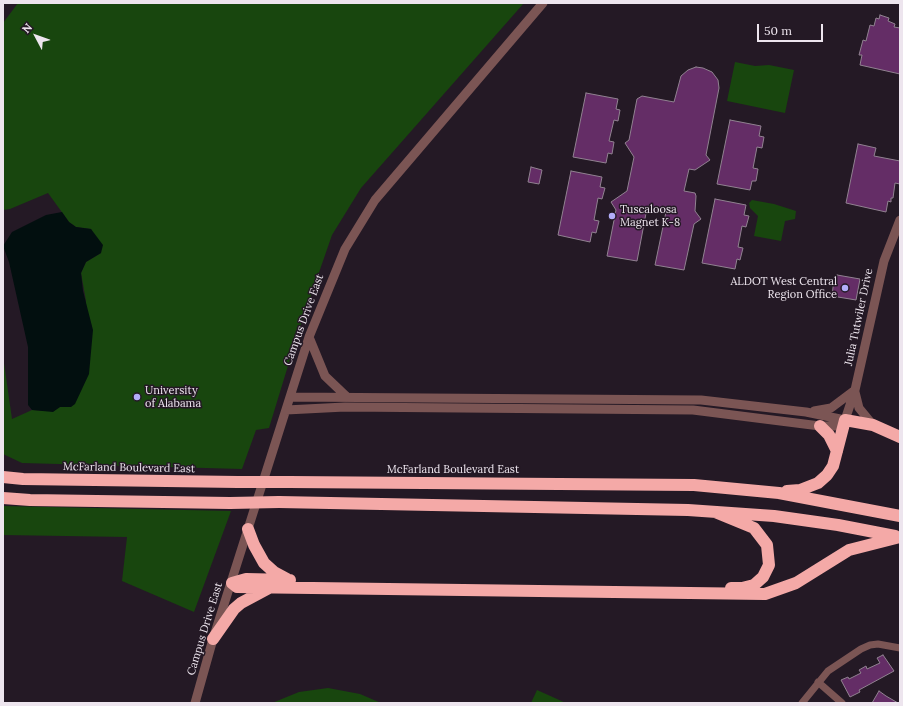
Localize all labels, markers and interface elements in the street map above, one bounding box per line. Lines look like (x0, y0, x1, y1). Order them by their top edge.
north arrow (16, 16, 56, 56)
scale bar (759, 16, 825, 42)
text: N (19, 20, 35, 36)
text: 50 m (764, 23, 792, 38)
place label: Tuscaloosa Magnet K-8 (620, 203, 680, 229)
marker: Tuscaloosa Magnet K-8 (607, 211, 617, 221)
street label: Julia Tutwiler Drive (842, 267, 876, 367)
street label: Campus Drive East (281, 272, 327, 368)
place label: ALDOT West Central Region Office (730, 275, 837, 301)
marker: ALDOT West Central Region Office (840, 283, 850, 293)
place label: University of Alabama (145, 384, 201, 410)
marker: University of Alabama (132, 392, 142, 402)
street label: McFarland Boulevard East (63, 460, 195, 476)
street label: McFarland Boulevard East (387, 463, 519, 477)
street label: Campus Drive East (185, 581, 225, 677)

